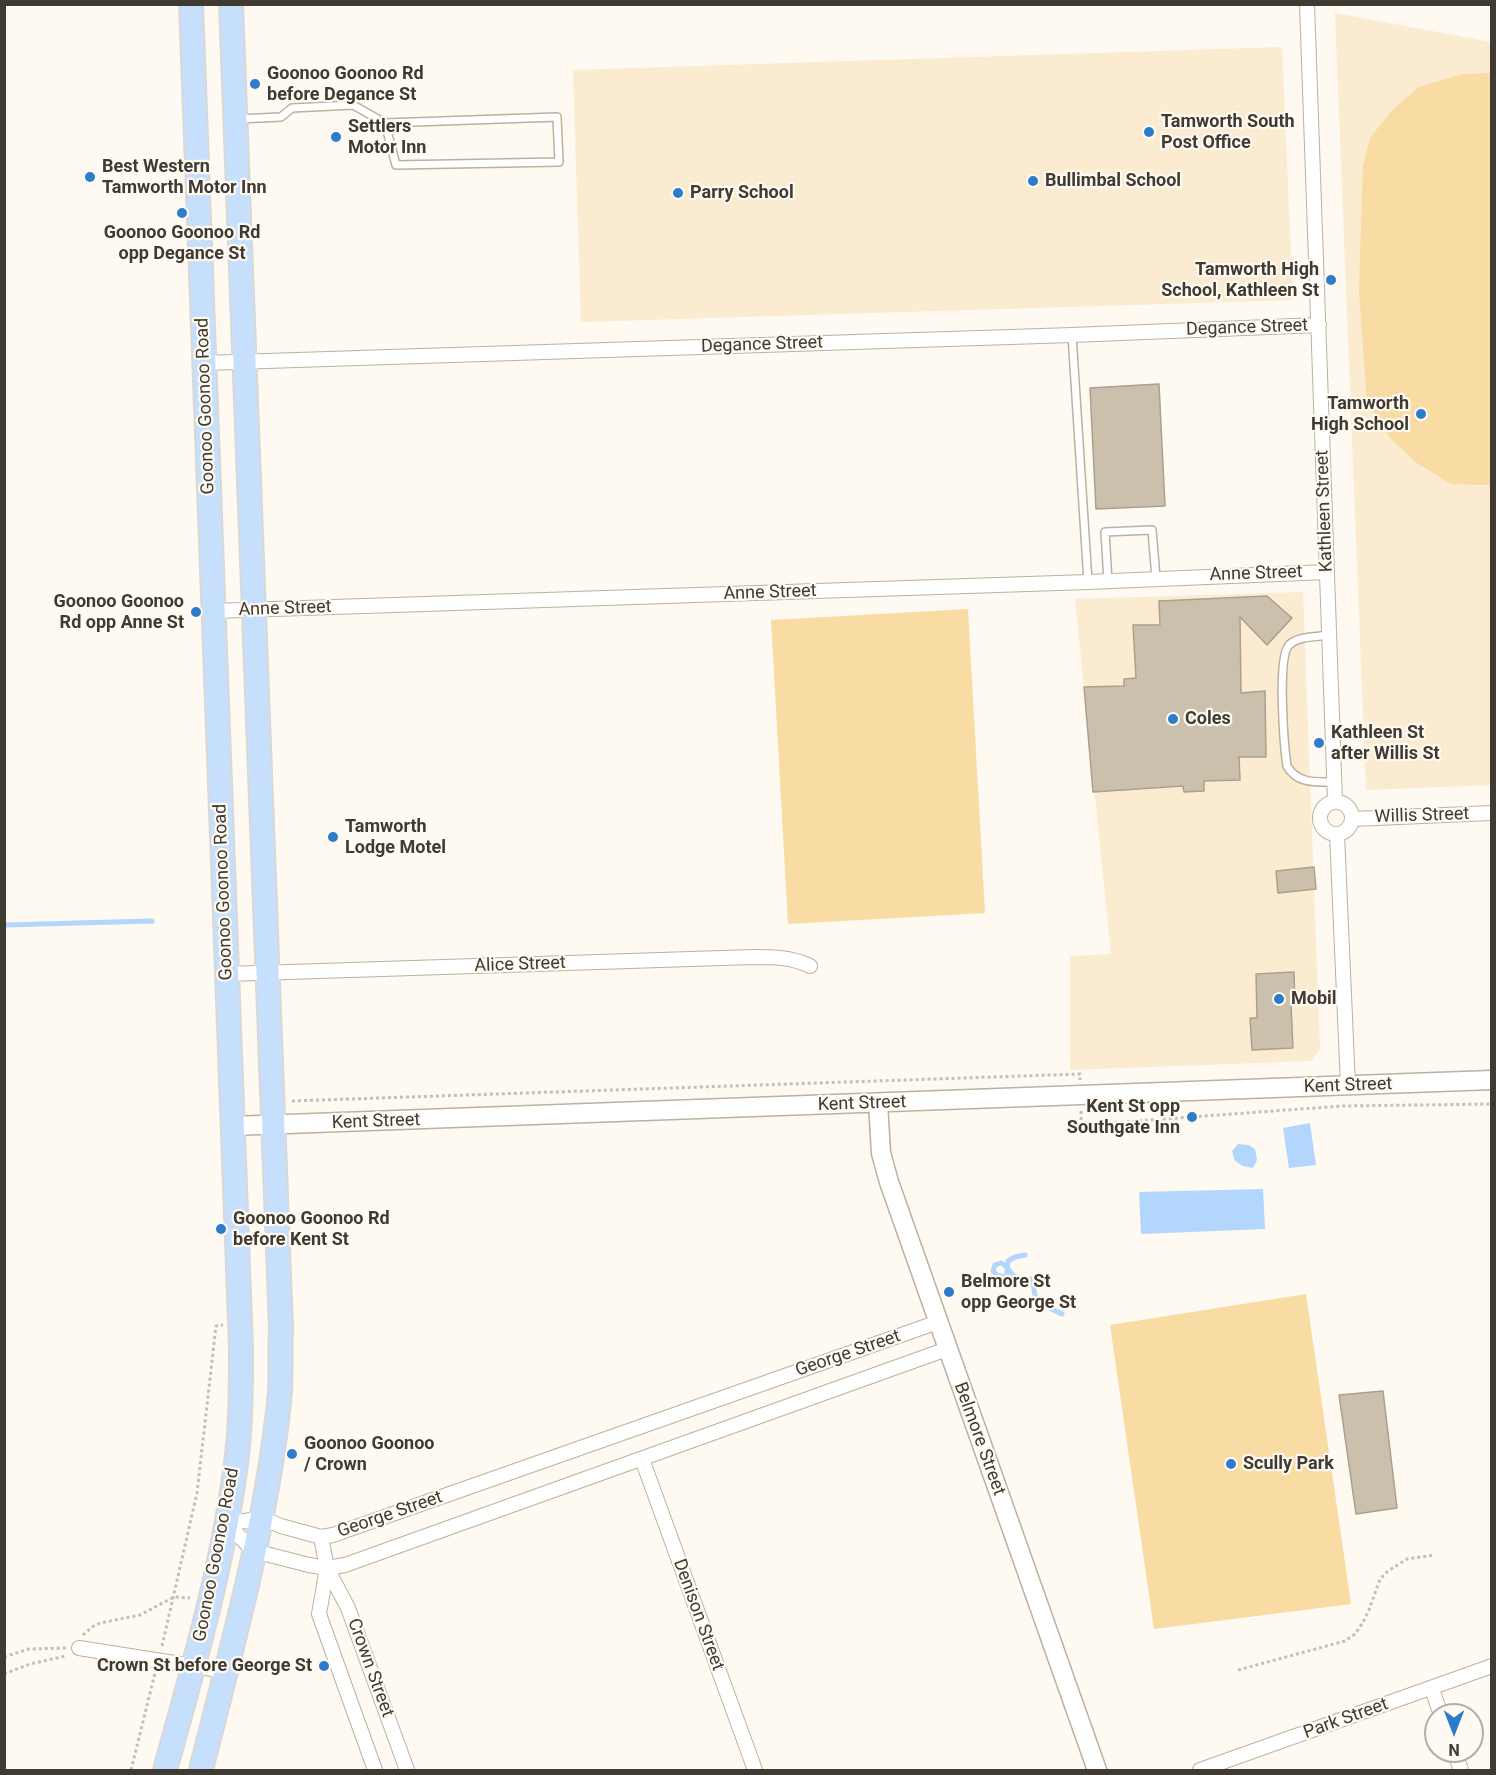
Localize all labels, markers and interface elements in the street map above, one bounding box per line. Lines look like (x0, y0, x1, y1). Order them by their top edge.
place label: Goonoo Goonoo Rd before Degance St (267, 63, 424, 106)
marker: Goonoo Goonoo Rd before Degance St (248, 77, 262, 91)
place label: Tamworth South Post Office (1161, 111, 1295, 154)
place label: Settlers Motor Inn (348, 116, 426, 158)
marker: Tamworth South Post Office (1142, 125, 1156, 139)
marker: Settlers Motor Inn (329, 130, 343, 144)
place label: Best Western Tamworth Motor Inn (102, 156, 267, 198)
marker: Best Western Tamworth Motor Inn (83, 170, 97, 184)
place label: Bullimbal School (1045, 170, 1181, 192)
marker: Bullimbal School (1026, 174, 1040, 188)
place label: Parry School (690, 182, 794, 204)
marker: Parry School (671, 186, 685, 200)
marker: Goonoo Goonoo Rd opp Degance St (175, 206, 189, 220)
place label: Goonoo Goonoo Rd opp Degance St (104, 222, 260, 264)
place label: Tamworth High School, Kathleen St (1161, 259, 1319, 302)
marker: Tamworth High School, Kathleen St (1324, 273, 1338, 287)
street label: Degance Street (1186, 315, 1308, 341)
street label: Goonoo Goonoo Road (192, 317, 220, 495)
street label: Degance Street (701, 332, 823, 358)
place label: Tamworth High School (1311, 393, 1409, 436)
marker: Tamworth High School (1414, 407, 1428, 421)
street label: Kathleen Street (1312, 450, 1338, 572)
street label: Anne Street (1209, 562, 1303, 586)
street label: Anne Street (723, 581, 817, 605)
place label: Goonoo Goonoo Rd opp Anne St (54, 591, 184, 634)
street label: Anne Street (238, 597, 332, 621)
marker: Goonoo Goonoo Rd opp Anne St (189, 605, 203, 619)
place label: Coles (1185, 708, 1231, 730)
marker: Coles (1166, 712, 1180, 726)
place label: Kathleen St after Willis St (1331, 722, 1440, 764)
marker: Kathleen St after Willis St (1312, 736, 1326, 750)
street label: Goonoo Goonoo Road (210, 803, 238, 981)
street label: Willis Street (1374, 804, 1470, 828)
place label: Tamworth Lodge Motel (345, 816, 446, 858)
marker: Tamworth Lodge Motel (326, 830, 340, 844)
street label: Alice Street (474, 953, 566, 977)
place label: Mobil (1291, 988, 1337, 1010)
marker: Mobil (1272, 992, 1286, 1006)
street label: Kent Street (1303, 1074, 1393, 1098)
street label: Kent Street (817, 1092, 907, 1116)
place label: Kent St opp Southgate Inn (1067, 1096, 1180, 1138)
street label: Kent Street (331, 1110, 421, 1134)
marker: Kent St opp Southgate Inn (1185, 1110, 1199, 1124)
place label: Goonoo Goonoo Rd before Kent St (233, 1208, 390, 1250)
marker: Goonoo Goonoo Rd before Kent St (214, 1222, 228, 1236)
place label: Belmore St opp George St (961, 1271, 1076, 1314)
marker: Belmore St opp George St (942, 1285, 956, 1299)
street label: George Street (793, 1326, 903, 1382)
street label: Belmore Street (949, 1380, 1009, 1498)
place label: Goonoo Goonoo / Crown (304, 1433, 434, 1476)
marker: Goonoo Goonoo / Crown (285, 1447, 299, 1461)
place label: Scully Park (1243, 1453, 1334, 1475)
marker: Scully Park (1224, 1457, 1238, 1471)
street label: Goonoo Goonoo Road (190, 1466, 244, 1644)
street label: George Street (335, 1487, 445, 1543)
street label: Denison Street (668, 1556, 728, 1674)
street label: Crown Street (342, 1616, 398, 1720)
place label: Crown St before George St (97, 1655, 312, 1677)
marker: Crown St before George St (317, 1659, 331, 1673)
street label: Park Street (1301, 1694, 1391, 1744)
north arrow (1424, 1703, 1484, 1763)
text: N (1448, 1740, 1460, 1759)

